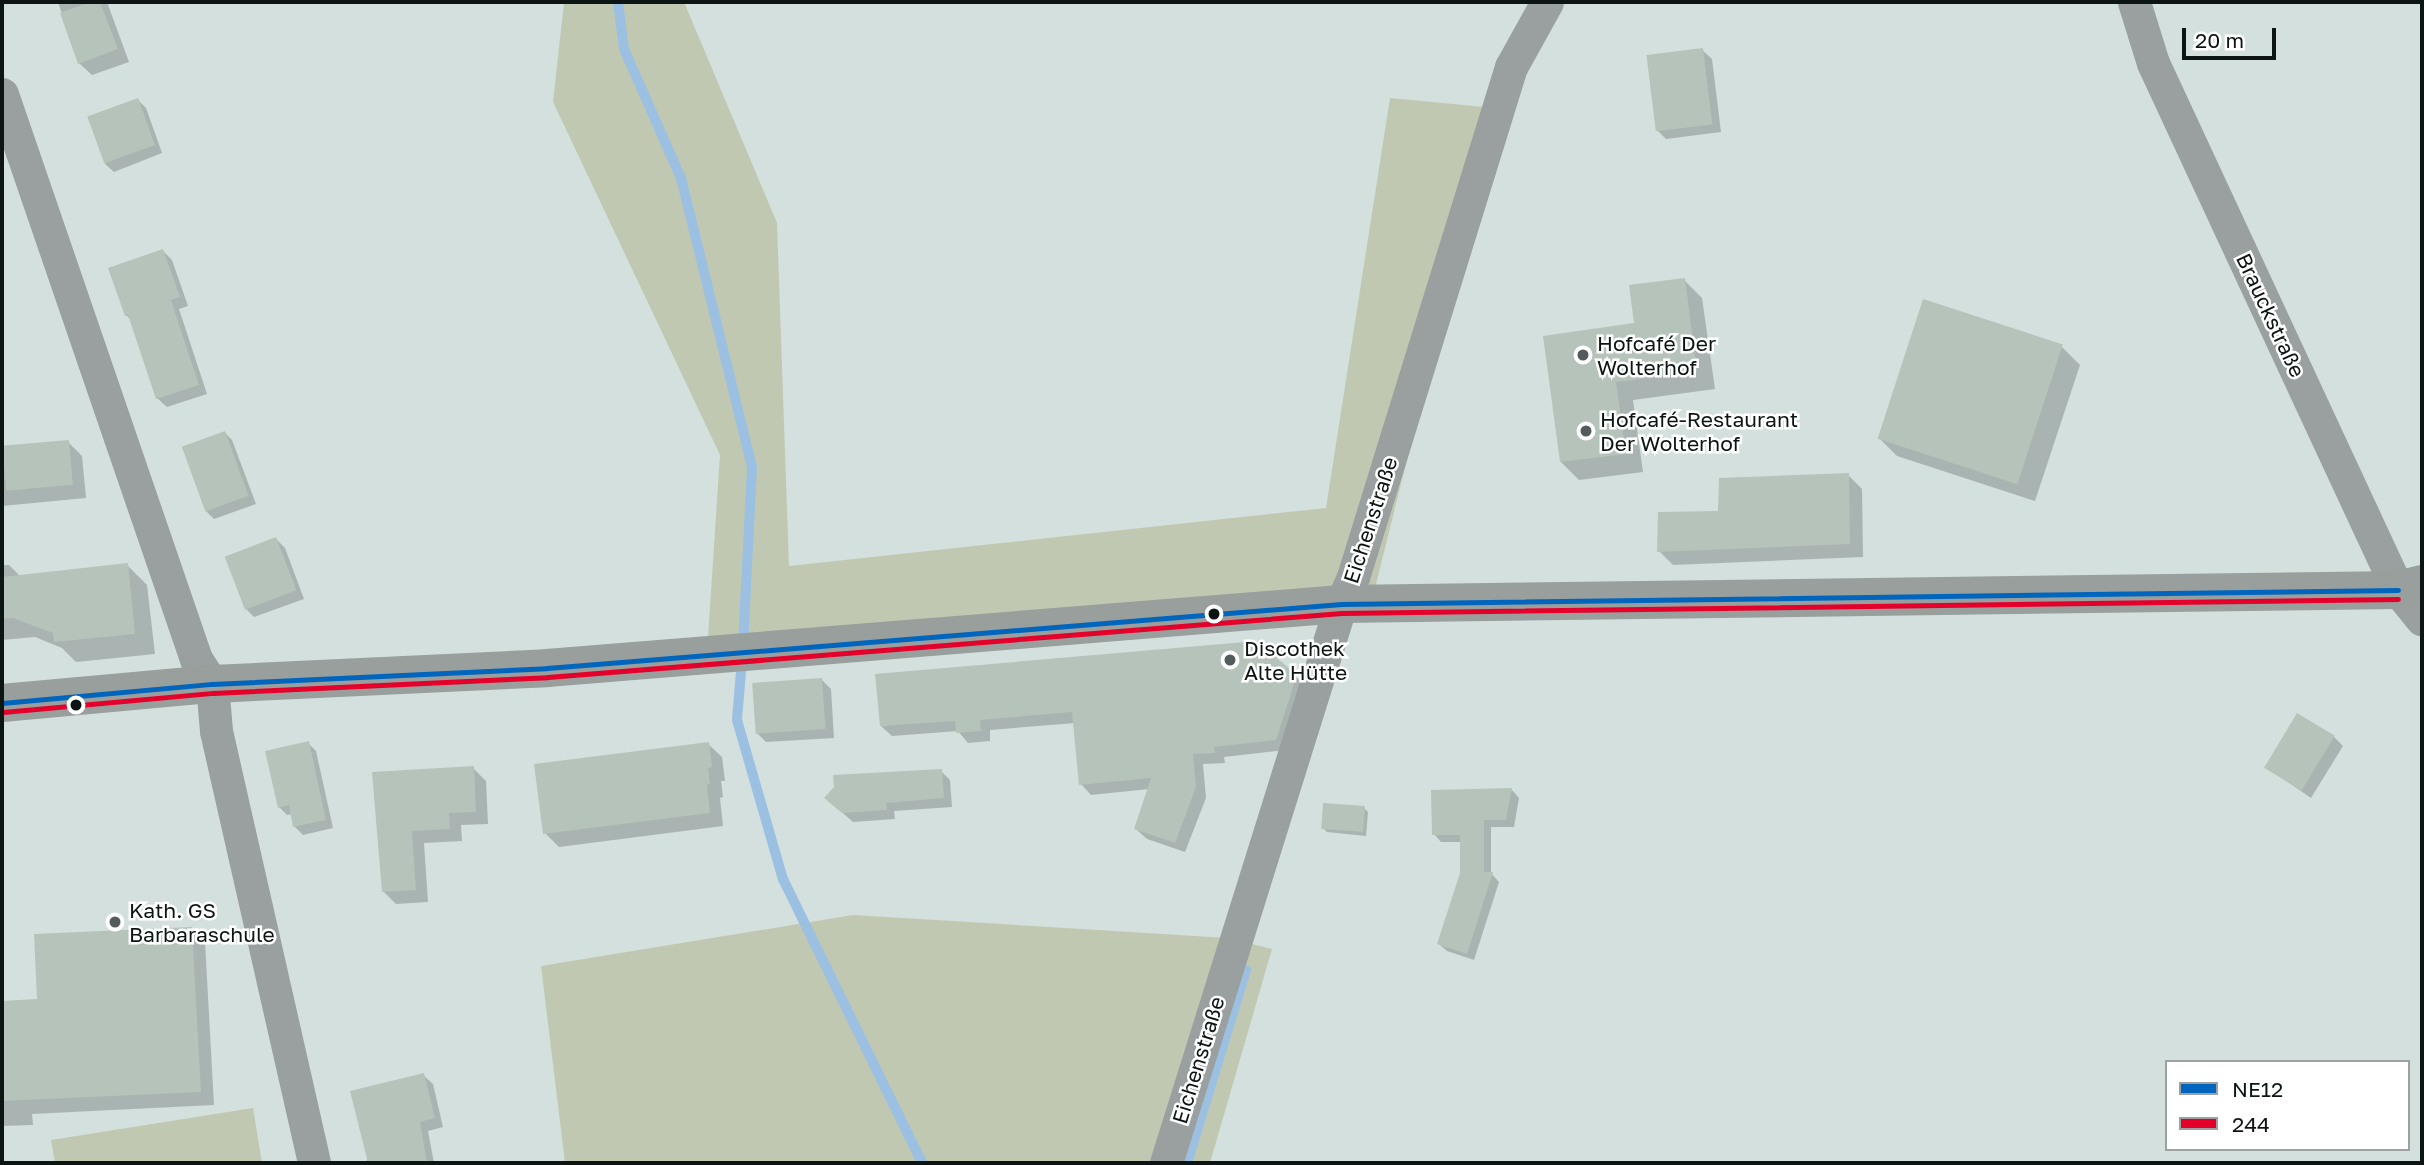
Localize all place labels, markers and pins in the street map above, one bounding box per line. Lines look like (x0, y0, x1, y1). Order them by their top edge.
place label: Hofcafé Der Wolterhof (1597, 330, 1716, 380)
marker: Hofcafé Der Wolterhof (1575, 347, 1591, 363)
place label: Hofcafé-Restaurant Der Wolterhof (1600, 406, 1798, 456)
marker: Hofcafé-Restaurant Der Wolterhof (1578, 423, 1594, 439)
unlabelled marker (1207, 607, 1221, 621)
place label: Discothek Alte Hütte (1244, 635, 1347, 685)
marker: Discothek Alte Hütte (1222, 652, 1238, 668)
unlabelled marker (69, 698, 83, 712)
place label: Kath. GS Barbaraschule (129, 897, 275, 947)
marker: Kath. GS Barbaraschule (107, 914, 123, 930)

